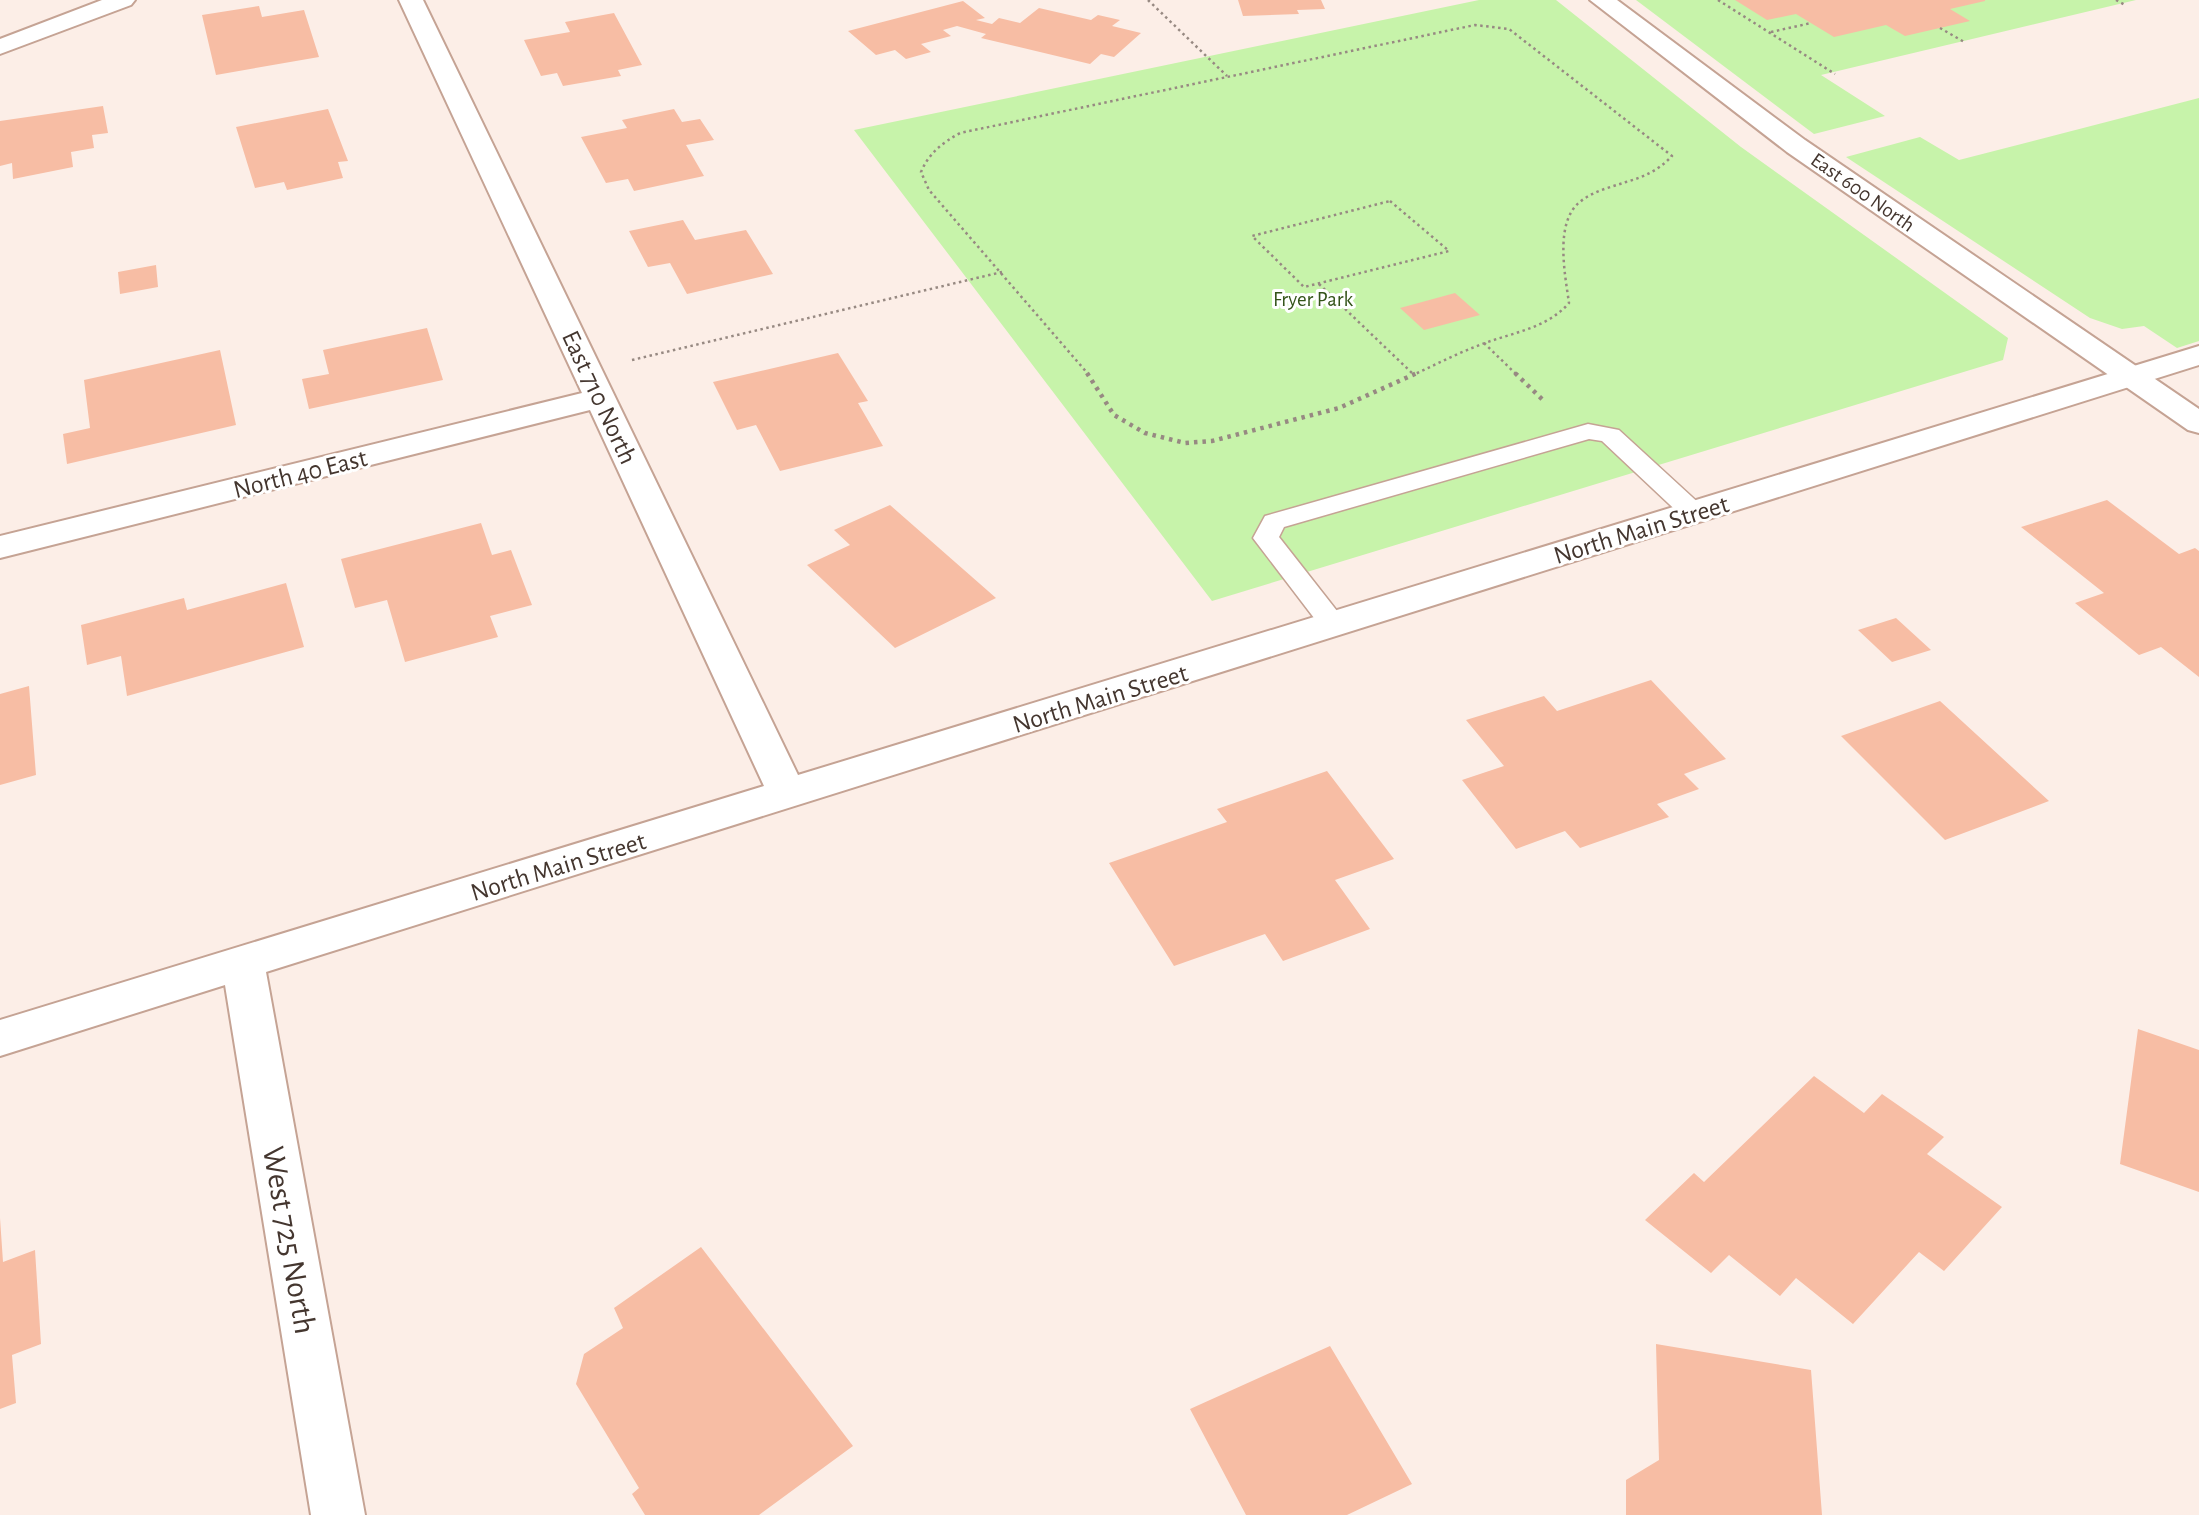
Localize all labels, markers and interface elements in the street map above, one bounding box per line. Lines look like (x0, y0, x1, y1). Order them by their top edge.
street label: East 600 North (1807, 149, 1918, 236)
park label: Fryer Park (1273, 289, 1354, 310)
street label: East 710 North (557, 327, 641, 468)
street label: North 40 East (231, 445, 370, 503)
street label: North Main Street (1551, 491, 1732, 569)
street label: North Main Street (1010, 660, 1191, 738)
street label: North Main Street (468, 828, 649, 906)
street label: West 725 North (257, 1144, 321, 1336)

